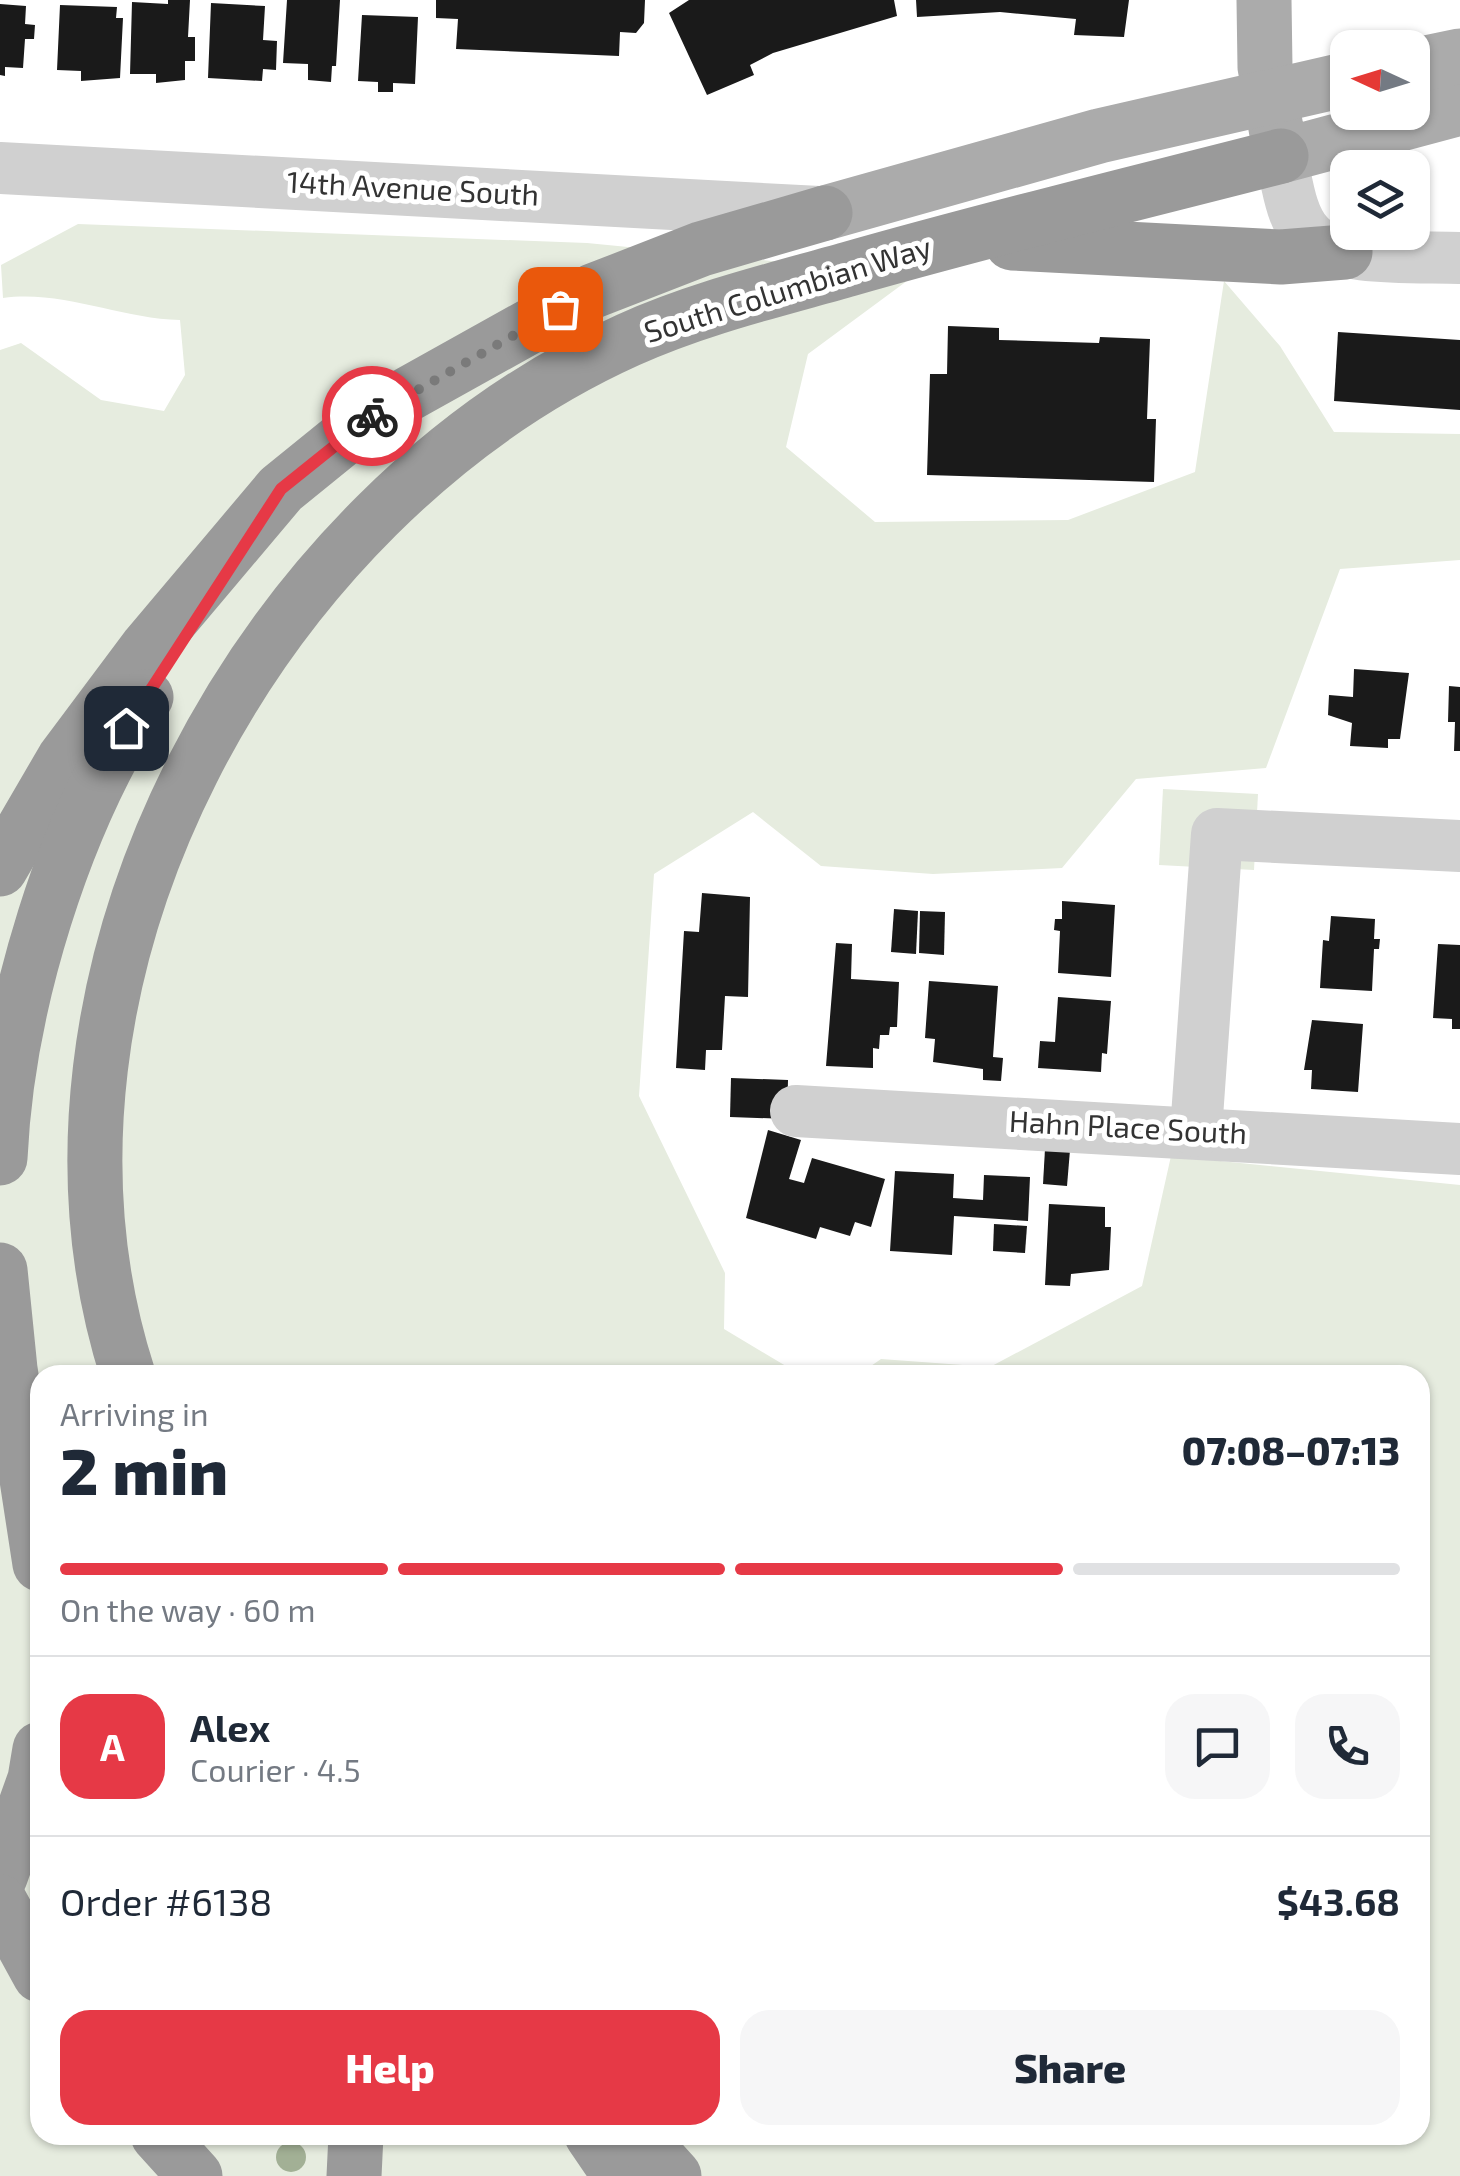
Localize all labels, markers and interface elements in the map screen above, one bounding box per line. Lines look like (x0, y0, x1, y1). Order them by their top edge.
north arrow (1330, 30, 1430, 130)
map controls (1330, 30, 1430, 250)
button: layers (1330, 150, 1430, 250)
street label: 14th Avenue South (286, 162, 540, 212)
street label: South Columbian Way (640, 227, 935, 349)
pin (518, 267, 603, 352)
icon: bag (533, 282, 588, 337)
courier (322, 366, 422, 466)
icon: bike (345, 389, 400, 444)
pin (84, 686, 169, 771)
icon: home (99, 701, 154, 756)
street label: Hahn Place South (1008, 1102, 1248, 1150)
text: Arriving in (60, 1394, 209, 1432)
text: 07:08–07:13 (1182, 1427, 1400, 1473)
text: 2 min (60, 1430, 228, 1508)
text: On the way · 60 m (60, 1590, 316, 1628)
button: chat (1165, 1694, 1270, 1799)
button: phone (1295, 1694, 1400, 1799)
text: Alex (190, 1704, 270, 1750)
text: A (100, 1723, 125, 1769)
text: Courier · 4.5 (190, 1750, 361, 1788)
text: Order #6138 (60, 1878, 272, 1924)
text: $43.68 (1277, 1878, 1400, 1924)
button: Help (60, 2010, 720, 2125)
button: Share (740, 2010, 1400, 2125)

